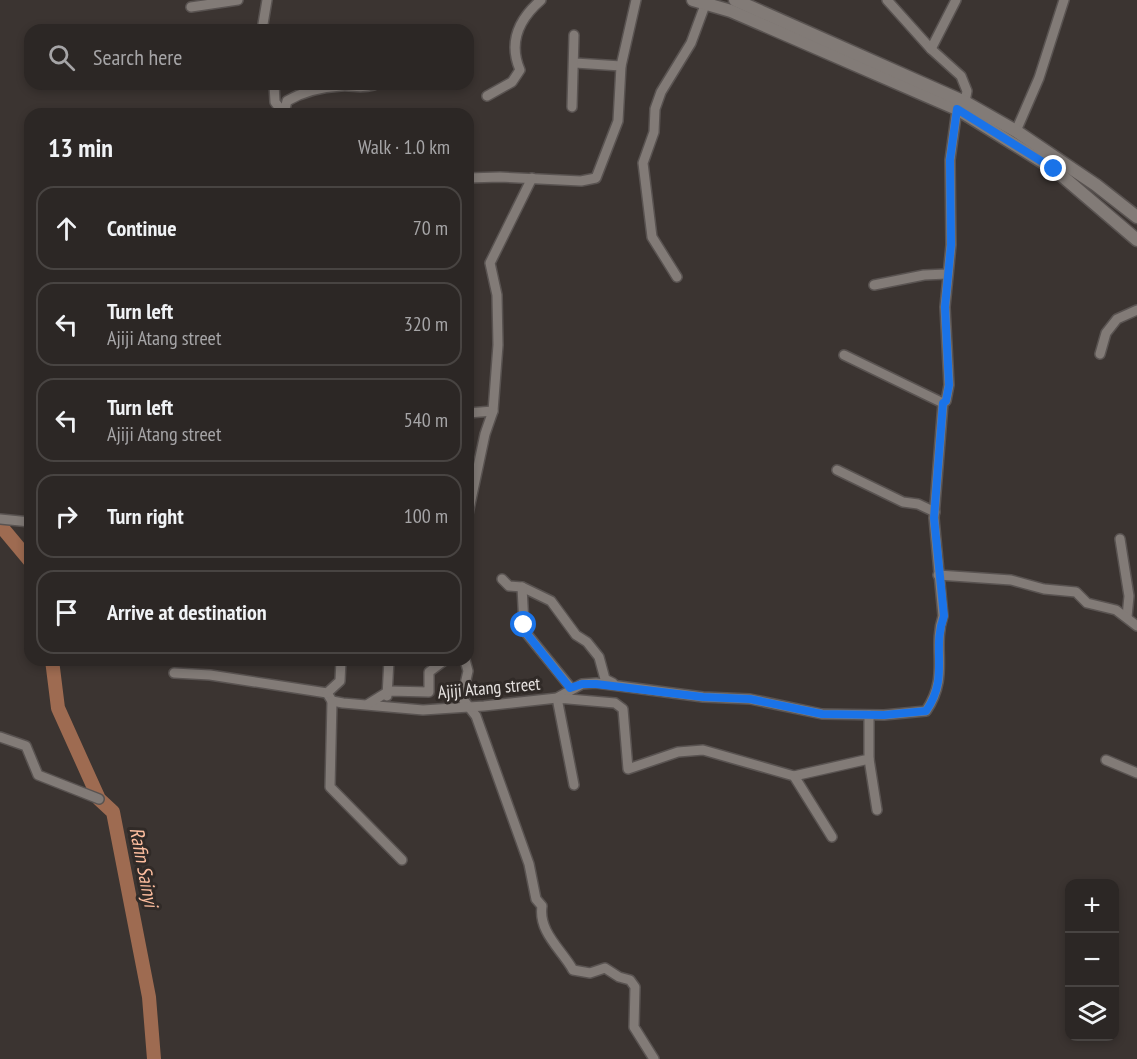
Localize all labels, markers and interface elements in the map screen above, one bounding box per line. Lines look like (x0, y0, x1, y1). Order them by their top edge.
search box (24, 24, 474, 90)
icon: search (45, 41, 78, 74)
text: Search here (93, 43, 182, 71)
text: 13 min (48, 131, 113, 164)
text: Walk · 1.0 km (358, 134, 450, 160)
route end (1040, 155, 1066, 181)
icon: ahead (50, 212, 83, 245)
text: Continue (107, 214, 177, 242)
text: 70 m (413, 215, 448, 241)
text: Turn left (107, 297, 173, 325)
icon: left (50, 308, 83, 341)
text: 320 m (404, 311, 448, 337)
text: Ajiji Atang street (107, 325, 221, 351)
text: Turn left (107, 393, 173, 421)
icon: left (50, 404, 83, 437)
text: 540 m (404, 407, 448, 433)
text: Ajiji Atang street (107, 421, 221, 447)
icon: right (50, 500, 83, 533)
text: Turn right (107, 502, 184, 530)
text: 100 m (404, 503, 448, 529)
icon: arrive (50, 596, 83, 629)
text: Arrive at destination (107, 598, 267, 626)
route start (510, 611, 536, 637)
street label: Ajiji Atang street (437, 672, 541, 703)
water label: Rafin Sainyi (124, 825, 165, 912)
map controls (1065, 879, 1119, 1041)
button: + (1065, 879, 1119, 933)
button: − (1065, 933, 1119, 987)
button: layers (1065, 987, 1119, 1041)

